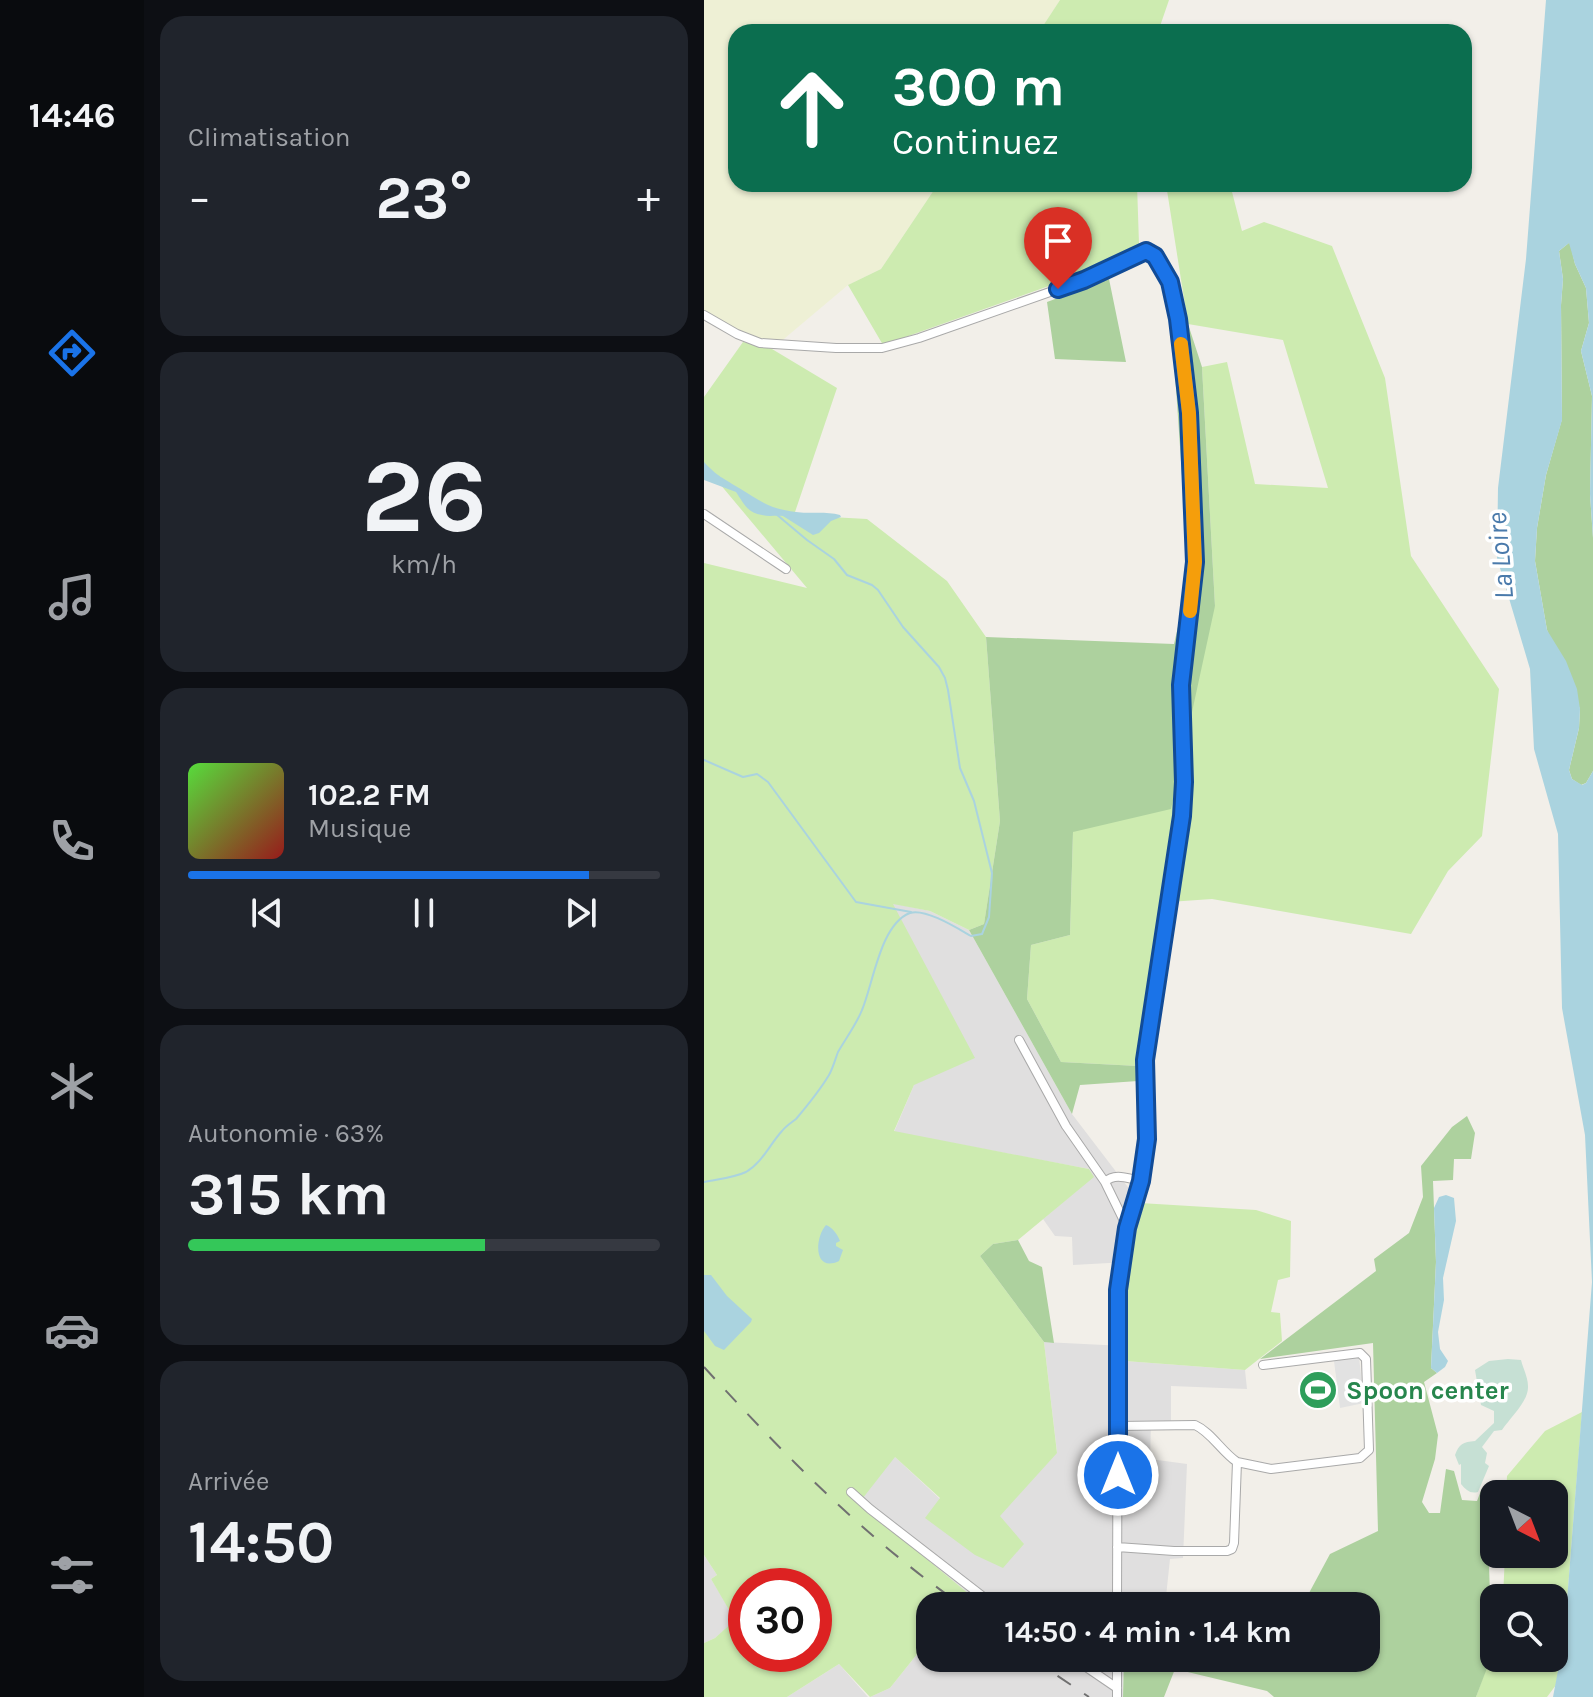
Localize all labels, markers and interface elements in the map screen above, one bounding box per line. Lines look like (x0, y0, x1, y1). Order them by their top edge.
text: 300 m (892, 54, 1065, 119)
icon: ahead (760, 56, 864, 160)
text: 14:46 (28, 94, 116, 136)
text: Continuez (892, 121, 1059, 163)
text: Climatisation (188, 122, 351, 153)
text: 23° (376, 163, 472, 233)
text: − (188, 172, 211, 223)
text: + (637, 172, 660, 223)
pin (1024, 207, 1092, 289)
icon: arrive (1036, 219, 1080, 263)
icon: directions (44, 325, 100, 381)
text: 26 (361, 436, 487, 557)
water label: La Loire (1480, 511, 1520, 601)
text: km/h (391, 549, 457, 580)
icon: music (44, 569, 100, 625)
text: 102.2 FM (308, 777, 431, 813)
icon: phone (44, 813, 100, 869)
text: Musique (308, 813, 411, 844)
icon: previous (245, 891, 289, 935)
icon: pause (402, 891, 446, 935)
icon: next (559, 891, 603, 935)
icon: climate (44, 1058, 100, 1114)
text: Autonomie · 63% (188, 1118, 384, 1149)
text: 315 km (188, 1159, 389, 1229)
icon: car (44, 1302, 100, 1358)
sports icon: Spoon center (1297, 1369, 1339, 1411)
place label: Spoon center (1346, 1375, 1509, 1406)
position arrow (1076, 1433, 1160, 1517)
text: Arrivée (188, 1466, 269, 1497)
north arrow (1480, 1480, 1568, 1568)
map controls (1480, 1480, 1568, 1672)
text: 14:50 (188, 1507, 334, 1577)
icon: filters (44, 1547, 100, 1603)
speed limit sign: 30 (728, 1568, 832, 1672)
button: search (1480, 1584, 1568, 1672)
text: 14:50 · 4 min · 1.4 km (1004, 1614, 1292, 1650)

